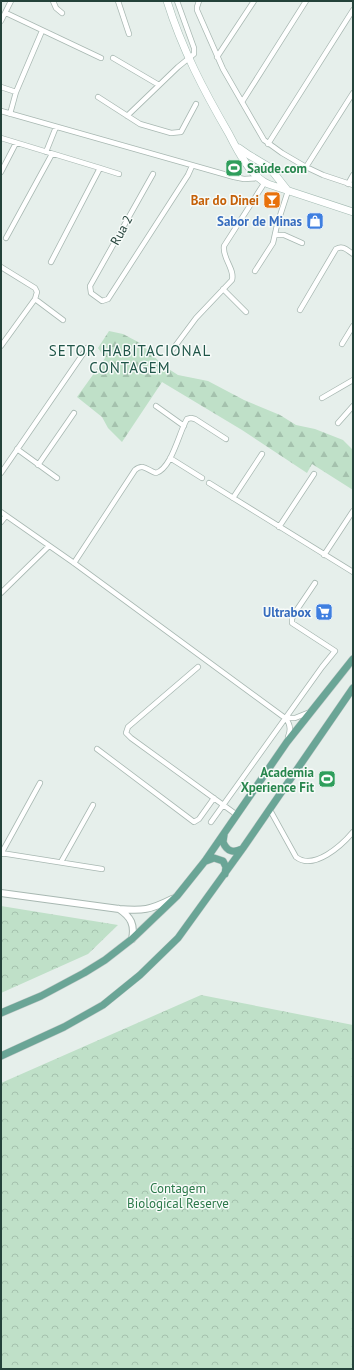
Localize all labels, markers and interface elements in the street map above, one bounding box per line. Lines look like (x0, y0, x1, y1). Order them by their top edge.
sports icon: Saúde.com (224, 158, 244, 178)
place label: Saúde.com (247, 160, 307, 177)
bar icon: Bar do Dinei (262, 190, 282, 210)
place label: Bar do Dinei (191, 192, 259, 209)
shop icon: Sabor de Minas (305, 211, 325, 231)
street label: Rua 2 (106, 212, 137, 248)
place label: Sabor de Minas (217, 213, 303, 230)
district label: SETOR HABITACIONAL CONTAGEM (49, 341, 211, 377)
supermarket icon: Ultrabox (314, 602, 334, 622)
place label: Ultrabox (263, 604, 311, 621)
place label: Academia Xperience Fit (241, 764, 314, 796)
sports icon: Academia Xperience Fit (317, 769, 337, 789)
park label: Contagem Biological Reserve (127, 1180, 229, 1212)

